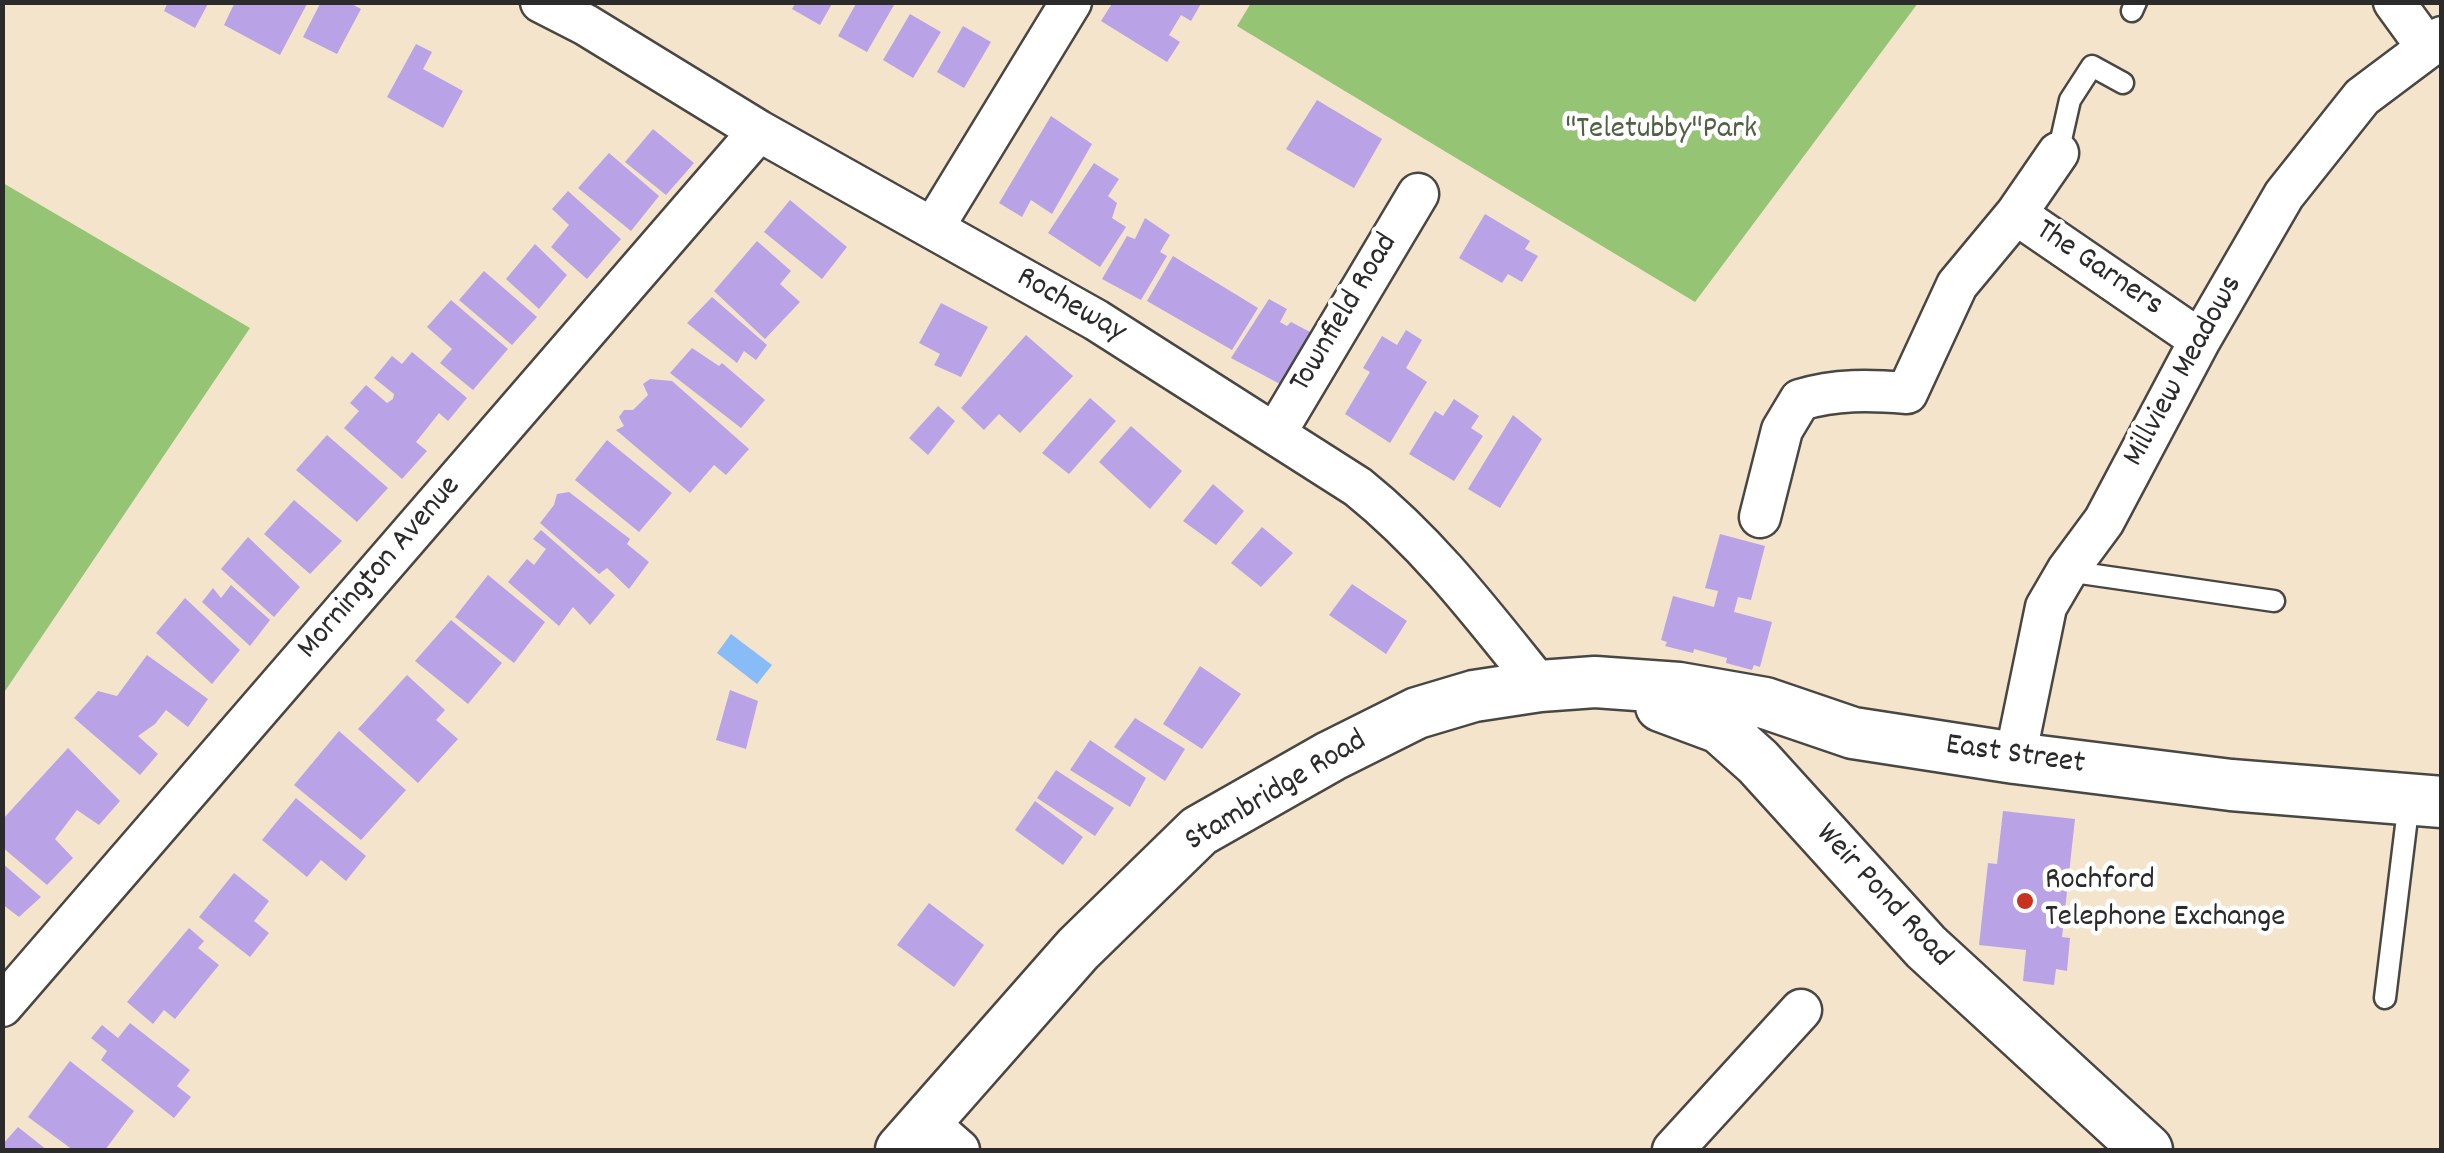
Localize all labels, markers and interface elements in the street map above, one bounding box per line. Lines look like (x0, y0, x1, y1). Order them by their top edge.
park label: "Teletubby"Park (1565, 113, 1757, 151)
street label: The Garners (2027, 213, 2169, 327)
street label: Townfield Road (1284, 228, 1408, 400)
street label: Rocheway (1008, 260, 1132, 354)
street label: Millview Meadows (2117, 270, 2253, 474)
street label: Mornington Avenue (291, 470, 471, 668)
street label: Stambridge Road (1179, 724, 1375, 862)
street label: East Street (1943, 728, 2087, 786)
street label: Weir Pond Road (1805, 817, 1959, 977)
place label: Rochford Telephone Exchange (2045, 864, 2285, 939)
marker: Rochford Telephone Exchange (2014, 890, 2036, 912)

